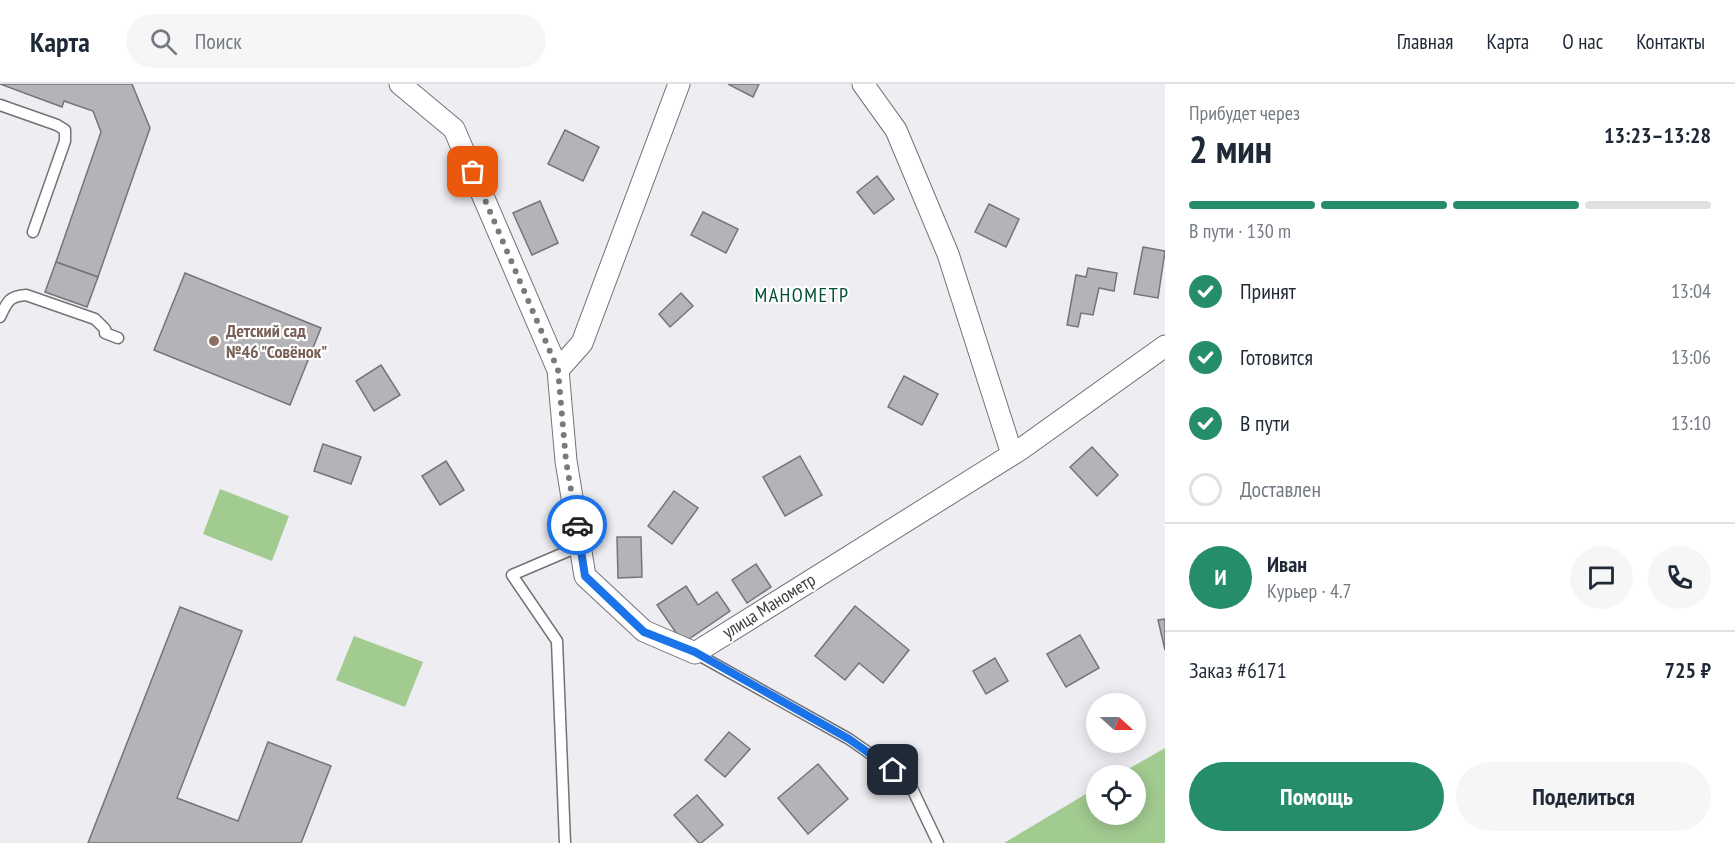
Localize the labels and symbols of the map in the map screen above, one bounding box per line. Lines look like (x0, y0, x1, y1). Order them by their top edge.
pin (447, 146, 498, 197)
district label: МАНОМЕТР (754, 282, 850, 308)
place label: Детский сад №46 "Совёнок" (226, 319, 327, 363)
marker: Детский сад №46 "Совёнок" (207, 334, 221, 348)
courier (547, 495, 607, 555)
street label: улица Манометр (718, 568, 820, 643)
north arrow (1086, 693, 1146, 753)
pin (867, 744, 918, 795)

